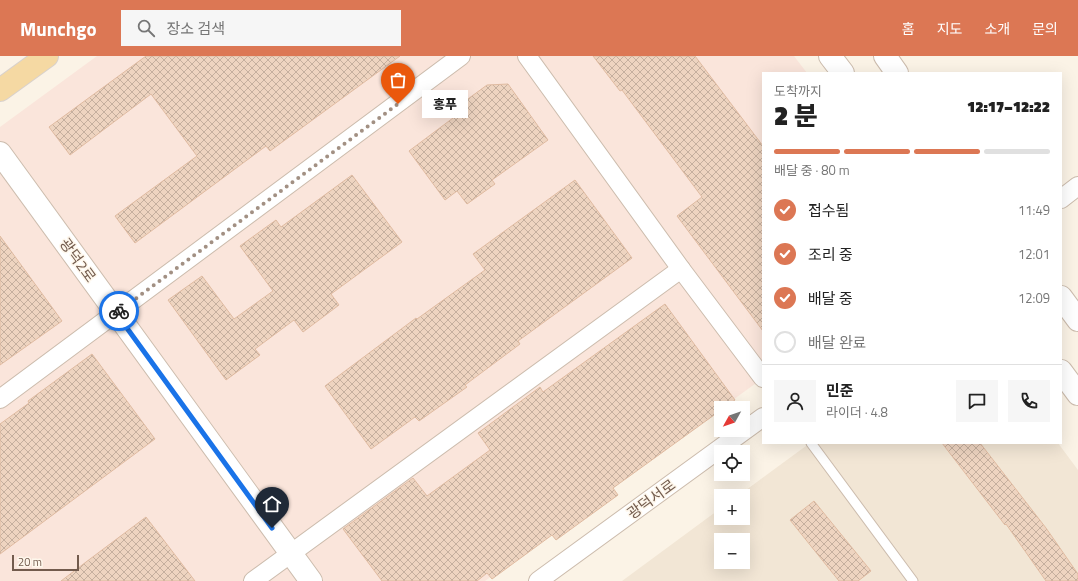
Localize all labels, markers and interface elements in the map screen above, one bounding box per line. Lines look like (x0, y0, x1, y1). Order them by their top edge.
search box (121, 10, 401, 46)
text: Munchgo (20, 14, 97, 43)
icon: search (135, 17, 157, 39)
text: 장소 검색 (167, 17, 225, 40)
text: 홈 (902, 18, 915, 39)
text: 지도 (937, 18, 962, 39)
text: 소개 (984, 18, 1010, 39)
text: 문의 (1032, 18, 1058, 39)
pin (381, 63, 415, 104)
icon: bag (387, 69, 409, 91)
text: 도착까지 (774, 81, 822, 101)
callout: 홍푸 (422, 90, 468, 118)
text: 홍푸 (433, 94, 457, 114)
text: 12:17–12:22 (967, 95, 1050, 118)
text: 2 분 (774, 96, 818, 135)
text: 배달 중 · 80 m (774, 160, 850, 180)
icon: check (774, 199, 796, 221)
text: 접수됨 (808, 199, 849, 222)
text: 11:49 (1018, 200, 1050, 220)
street label: 광덕2로 (54, 233, 102, 287)
icon: check (774, 243, 796, 265)
text: 조리 중 (808, 243, 853, 266)
text: 12:01 (1018, 244, 1050, 264)
icon: check (774, 287, 796, 309)
text: 배달 중 (808, 287, 853, 310)
text: 12:09 (1018, 288, 1050, 308)
courier (99, 291, 139, 331)
icon: bike (108, 300, 130, 322)
text: 배달 완료 (808, 331, 867, 354)
text: 민준 (826, 379, 854, 402)
button: person (774, 380, 816, 422)
button: chat (956, 380, 998, 422)
button: phone (1008, 380, 1050, 422)
north arrow (714, 401, 750, 437)
map controls (714, 401, 750, 569)
text: 라이더 · 4.8 (826, 402, 888, 422)
button: locate (714, 445, 750, 481)
street label: 광덕서로 (622, 473, 680, 525)
pin (255, 487, 289, 528)
button: + (714, 489, 750, 525)
icon: home (261, 493, 283, 515)
button: − (714, 533, 750, 569)
scale bar (12, 553, 79, 572)
text: 20 m (18, 554, 42, 570)

